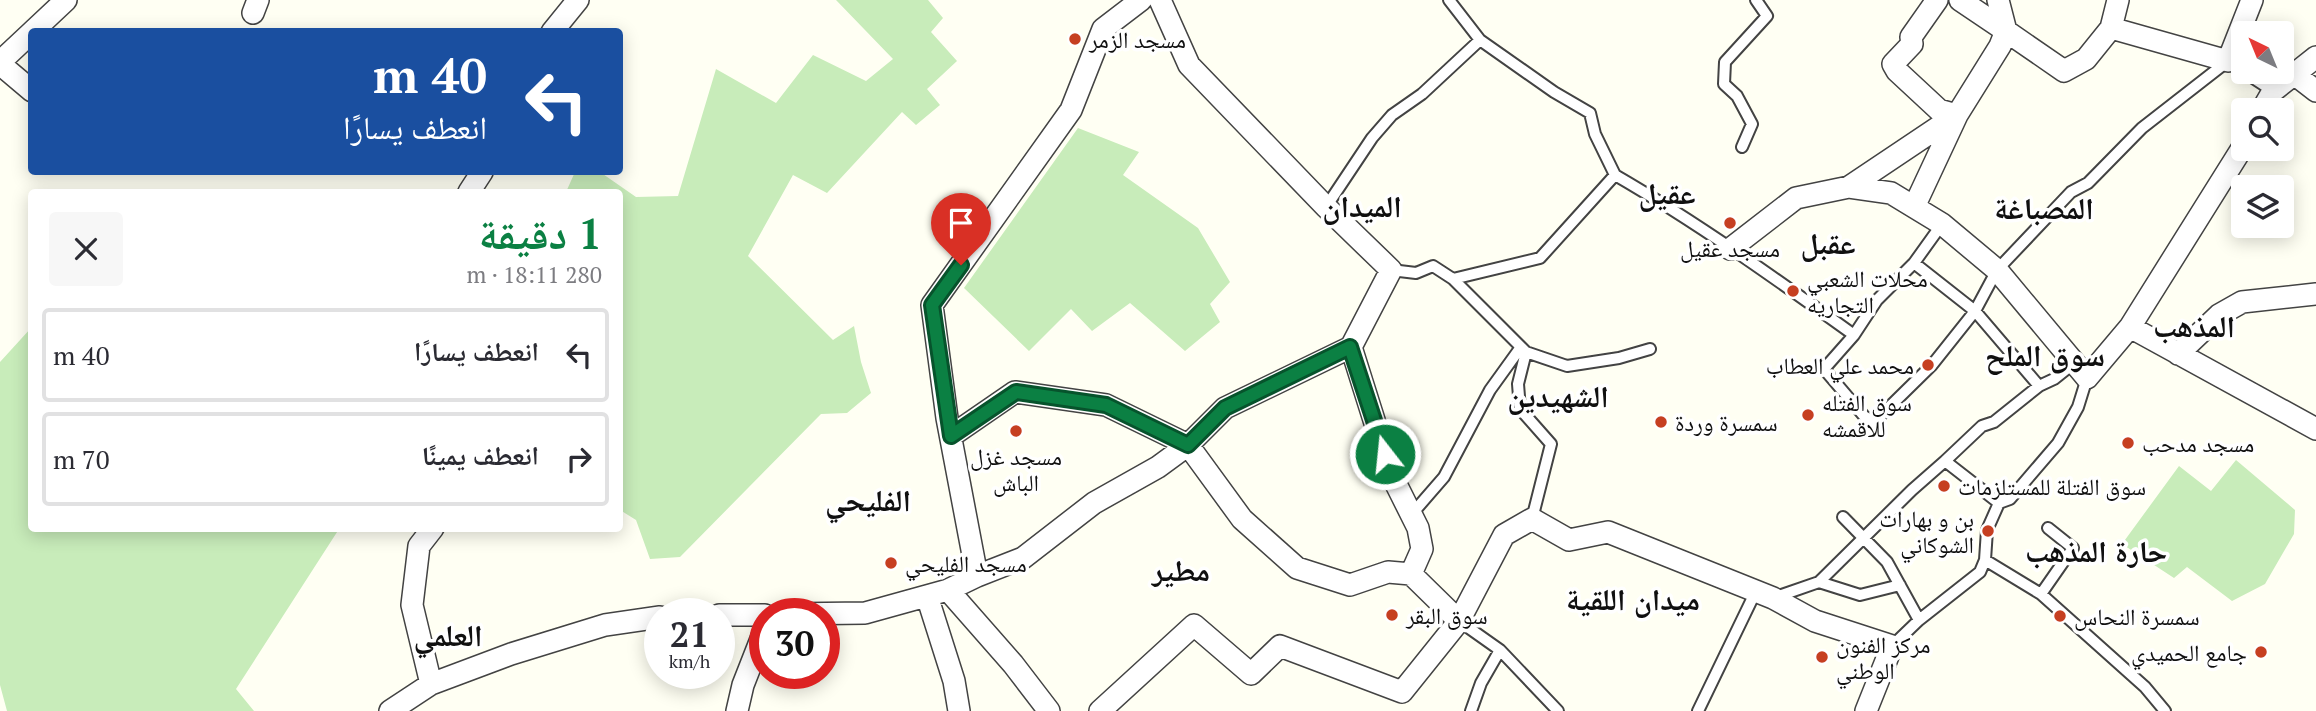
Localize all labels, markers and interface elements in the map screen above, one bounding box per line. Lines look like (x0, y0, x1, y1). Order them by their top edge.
north arrow (2231, 21, 2294, 84)
map controls (2231, 21, 2294, 238)
place label: مسجد الزمر (1088, 24, 1186, 55)
marker: مسجد الزمر (1067, 31, 1083, 47)
text: 40 m (373, 42, 487, 107)
icon: left (511, 56, 602, 147)
button: search (2231, 98, 2294, 161)
text: انعطف يسارًا (343, 106, 487, 148)
district label: عقيل (1638, 173, 1696, 213)
button: layers (2231, 175, 2294, 238)
district label: الميدان (1322, 186, 1402, 226)
district label: المصباغة (1994, 188, 2094, 228)
pin (931, 193, 991, 265)
icon: arrive (942, 204, 980, 242)
text: 1 دقيقة (479, 205, 602, 261)
button: close (49, 212, 123, 286)
marker: مسجد عقيل (1722, 215, 1738, 231)
district label: عقبل (1800, 223, 1856, 263)
place label: مسجد عقيل (1680, 233, 1780, 264)
text: 280 m · 18:11 (467, 259, 602, 290)
place label: محلات الشعبي التجاريه (1807, 263, 1928, 320)
marker: محلات الشعبي التجاريه (1785, 283, 1801, 299)
district label: المذهب (2153, 306, 2235, 346)
text: انعطف يسارًا (414, 334, 539, 368)
district label: سوق الملح (1985, 335, 2105, 375)
icon: left (560, 336, 598, 374)
text: 40 m (53, 338, 110, 372)
place label: محمد علي العطاب (1766, 350, 1914, 384)
marker: محمد علي العطاب (1920, 357, 1936, 373)
district label: الشهيدين (1507, 376, 1609, 416)
place label: سوق الفتله للاقمشه (1822, 387, 1912, 444)
place label: سمسرة وردة (1675, 407, 1778, 438)
marker: سوق الفتله للاقمشه (1800, 407, 1816, 423)
marker: سمسرة وردة (1653, 414, 1669, 430)
position arrow (1348, 417, 1422, 491)
marker: مسجد غزل الباش (1008, 423, 1024, 439)
place label: مسجد مدحب (2142, 428, 2254, 459)
marker: مسجد مدحب (2120, 435, 2136, 451)
text: انعطف يمينًا (422, 438, 539, 472)
icon: right (560, 440, 598, 478)
place label: مسجد غزل الباش (970, 441, 1062, 498)
text: 70 m (53, 442, 110, 476)
place label: سوق الفتلة للمستلزمات (1958, 471, 2146, 502)
marker: سوق الفتلة للمستلزمات (1936, 478, 1952, 494)
district label: الفليحي (825, 480, 911, 524)
place label: بن و بهارات الشوكاني (1879, 503, 1974, 563)
marker: بن و بهارات الشوكاني (1980, 523, 1996, 539)
district label: حارة المذهب (2025, 531, 2167, 571)
place label: مسجد الفليحي (905, 548, 1027, 582)
district label: مطير (1150, 550, 1210, 590)
marker: مسجد الفليحي (883, 555, 899, 571)
district label: ميدان اللقية (1566, 579, 1700, 619)
speed limit sign: 30 (749, 598, 840, 689)
place label: سوق البقر (1405, 600, 1488, 631)
place label: سمسرة النحاس (2074, 601, 2200, 632)
marker: سوق البقر (1384, 607, 1400, 623)
marker: سمسرة النحاس (2052, 608, 2068, 624)
text: 21 (670, 611, 709, 657)
district label: العلمي (414, 615, 482, 659)
place label: مركز الفنون الوطني (1836, 629, 1930, 689)
place label: جامع الحميدي (2131, 637, 2247, 671)
marker: جامع الحميدي (2253, 644, 2269, 660)
text: km/h (669, 649, 710, 673)
marker: مركز الفنون الوطني (1814, 649, 1830, 665)

